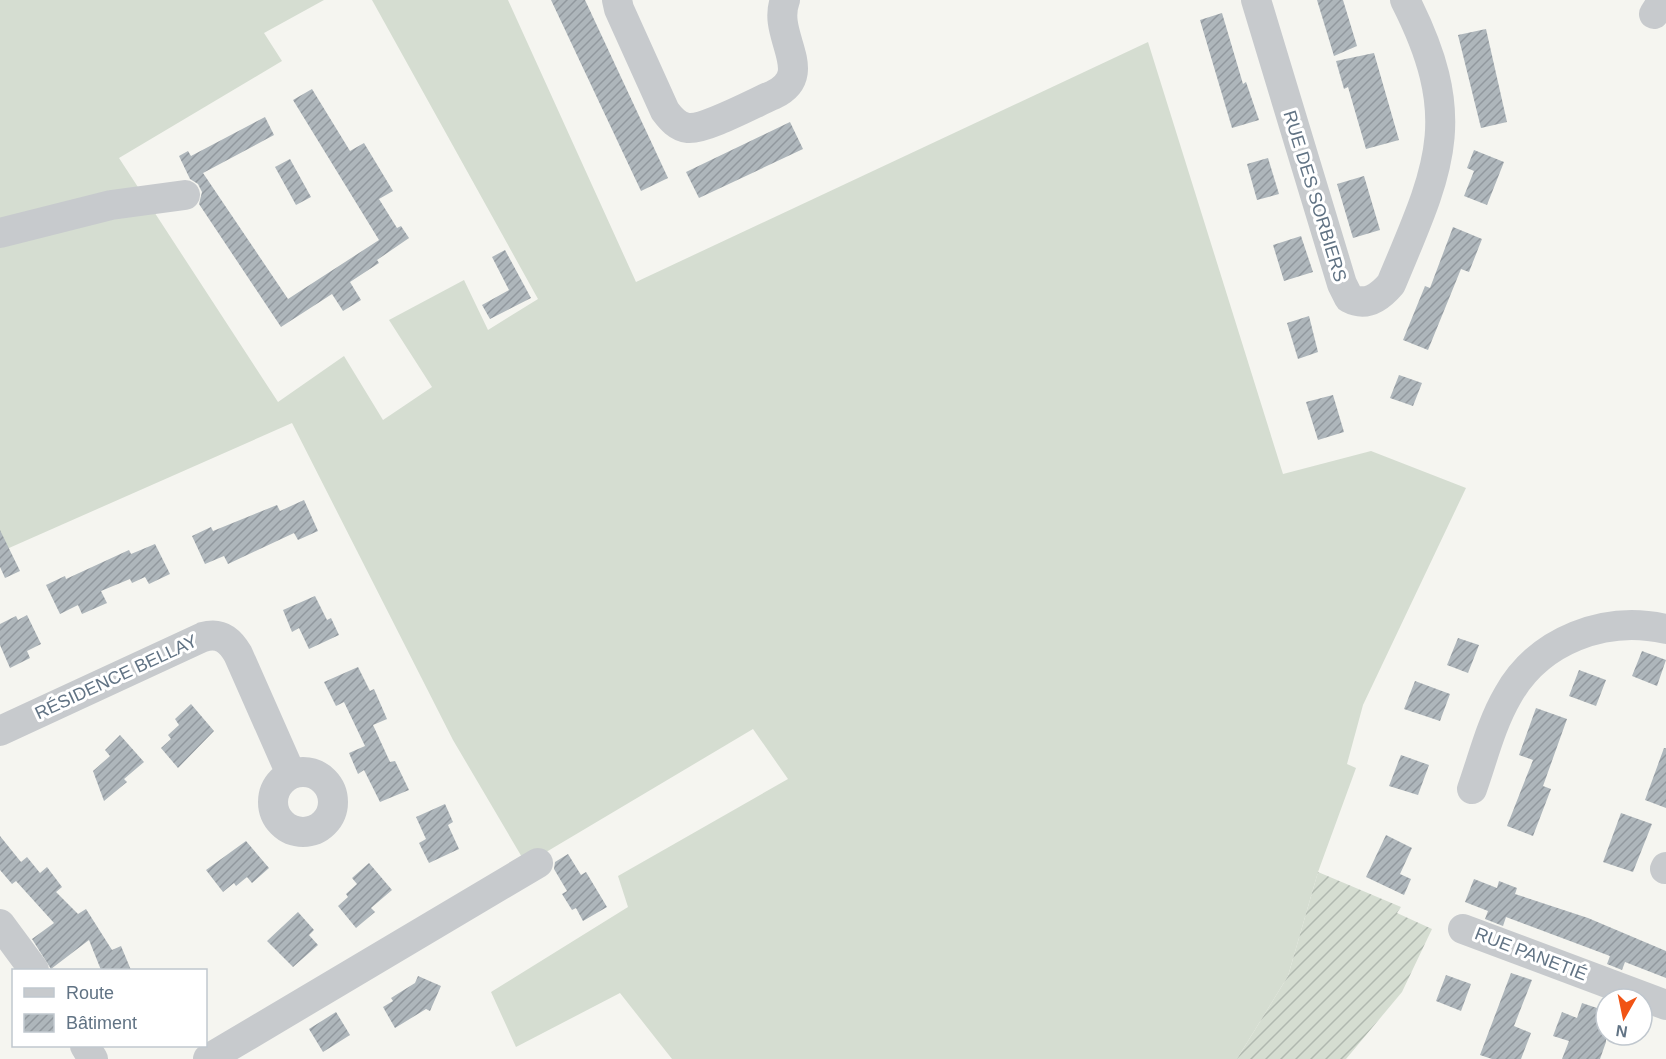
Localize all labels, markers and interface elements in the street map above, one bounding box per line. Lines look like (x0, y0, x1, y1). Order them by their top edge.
street label: RUE DES SORBIERS (1279, 108, 1351, 284)
street label: RÉSIDENCE BELLAY (32, 631, 200, 723)
street label: RUE PANETIÉ (1472, 923, 1590, 985)
legend (12, 969, 207, 1047)
text: Route (66, 983, 114, 1003)
north arrow (1594, 987, 1654, 1047)
text: Bâtiment (66, 1013, 137, 1033)
text: N (1615, 1022, 1629, 1041)

